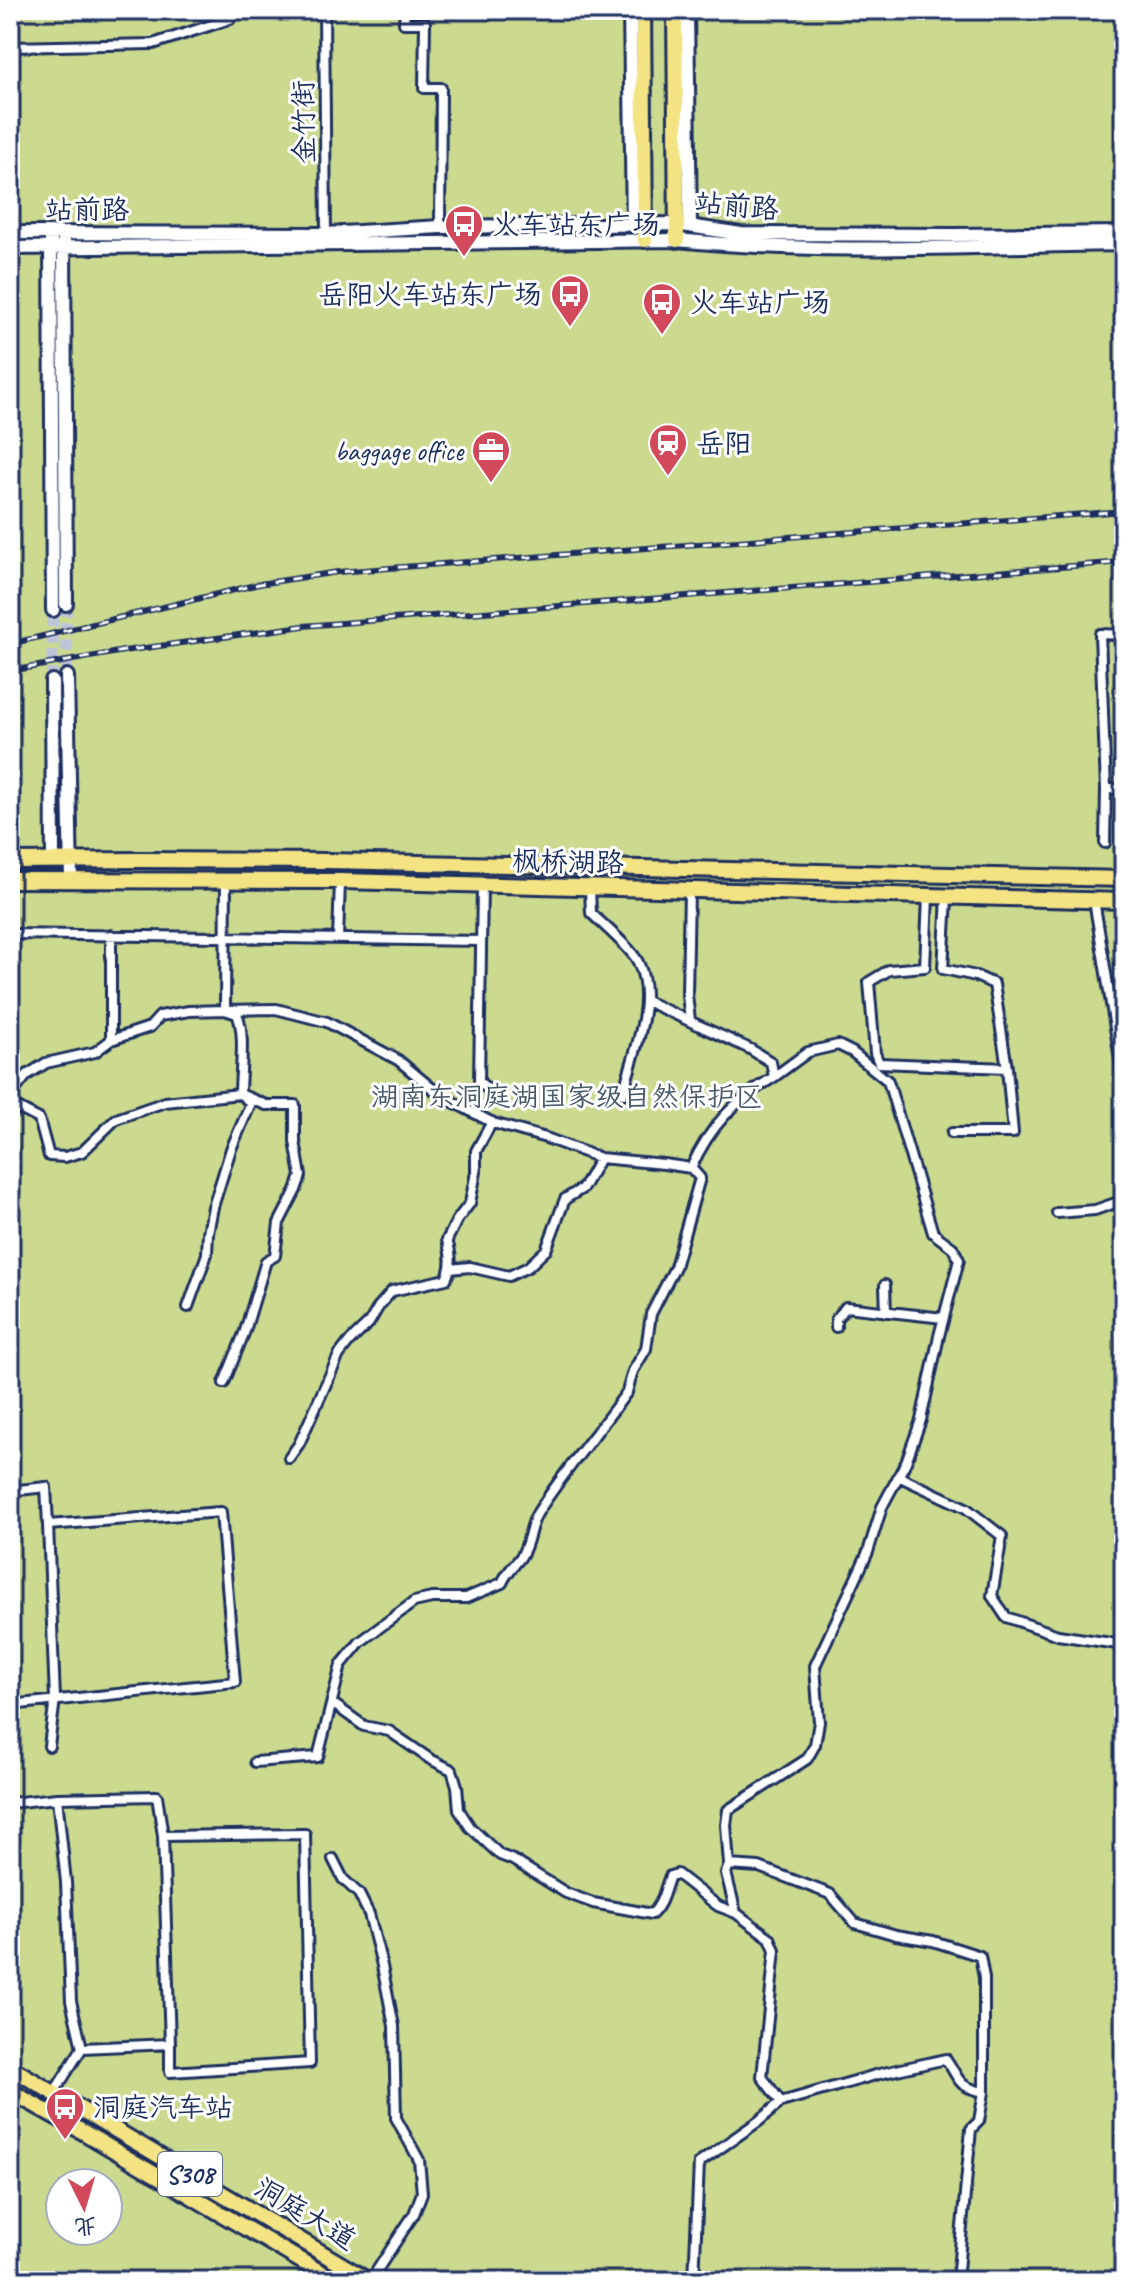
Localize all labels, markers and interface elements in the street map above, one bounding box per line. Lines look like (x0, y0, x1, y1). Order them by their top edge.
street label: 金竹街 (285, 80, 322, 164)
street label: 站前路 (694, 184, 780, 227)
street label: 站前路 (45, 192, 129, 227)
bus stop icon: 火车站东广场 (443, 203, 485, 258)
place label: 火车站东广场 (492, 207, 660, 242)
bus stop icon: 岳阳火车站东广场 (549, 273, 591, 328)
place label: 岳阳火车站东广场 (318, 277, 542, 312)
bus stop icon: 火车站广场 (641, 281, 683, 336)
place label: 火车站广场 (690, 285, 830, 320)
station icon: 岳阳 (647, 422, 689, 477)
place label: 岳阳 (696, 426, 752, 461)
office icon: baggage office (470, 429, 512, 484)
place label: baggage office (335, 433, 465, 468)
street label: 枫桥湖路 (512, 843, 624, 880)
park label: 湖南东洞庭湖国家级自然保护区 (371, 1079, 763, 1114)
bus stop icon: 洞庭汽车站 (44, 2086, 86, 2141)
place label: 洞庭汽车站 (93, 2090, 233, 2125)
road number: S308 (158, 2152, 222, 2196)
north arrow (44, 2167, 124, 2247)
street label: 洞庭大道 (249, 2170, 363, 2257)
text: 北 (73, 2211, 98, 2241)

